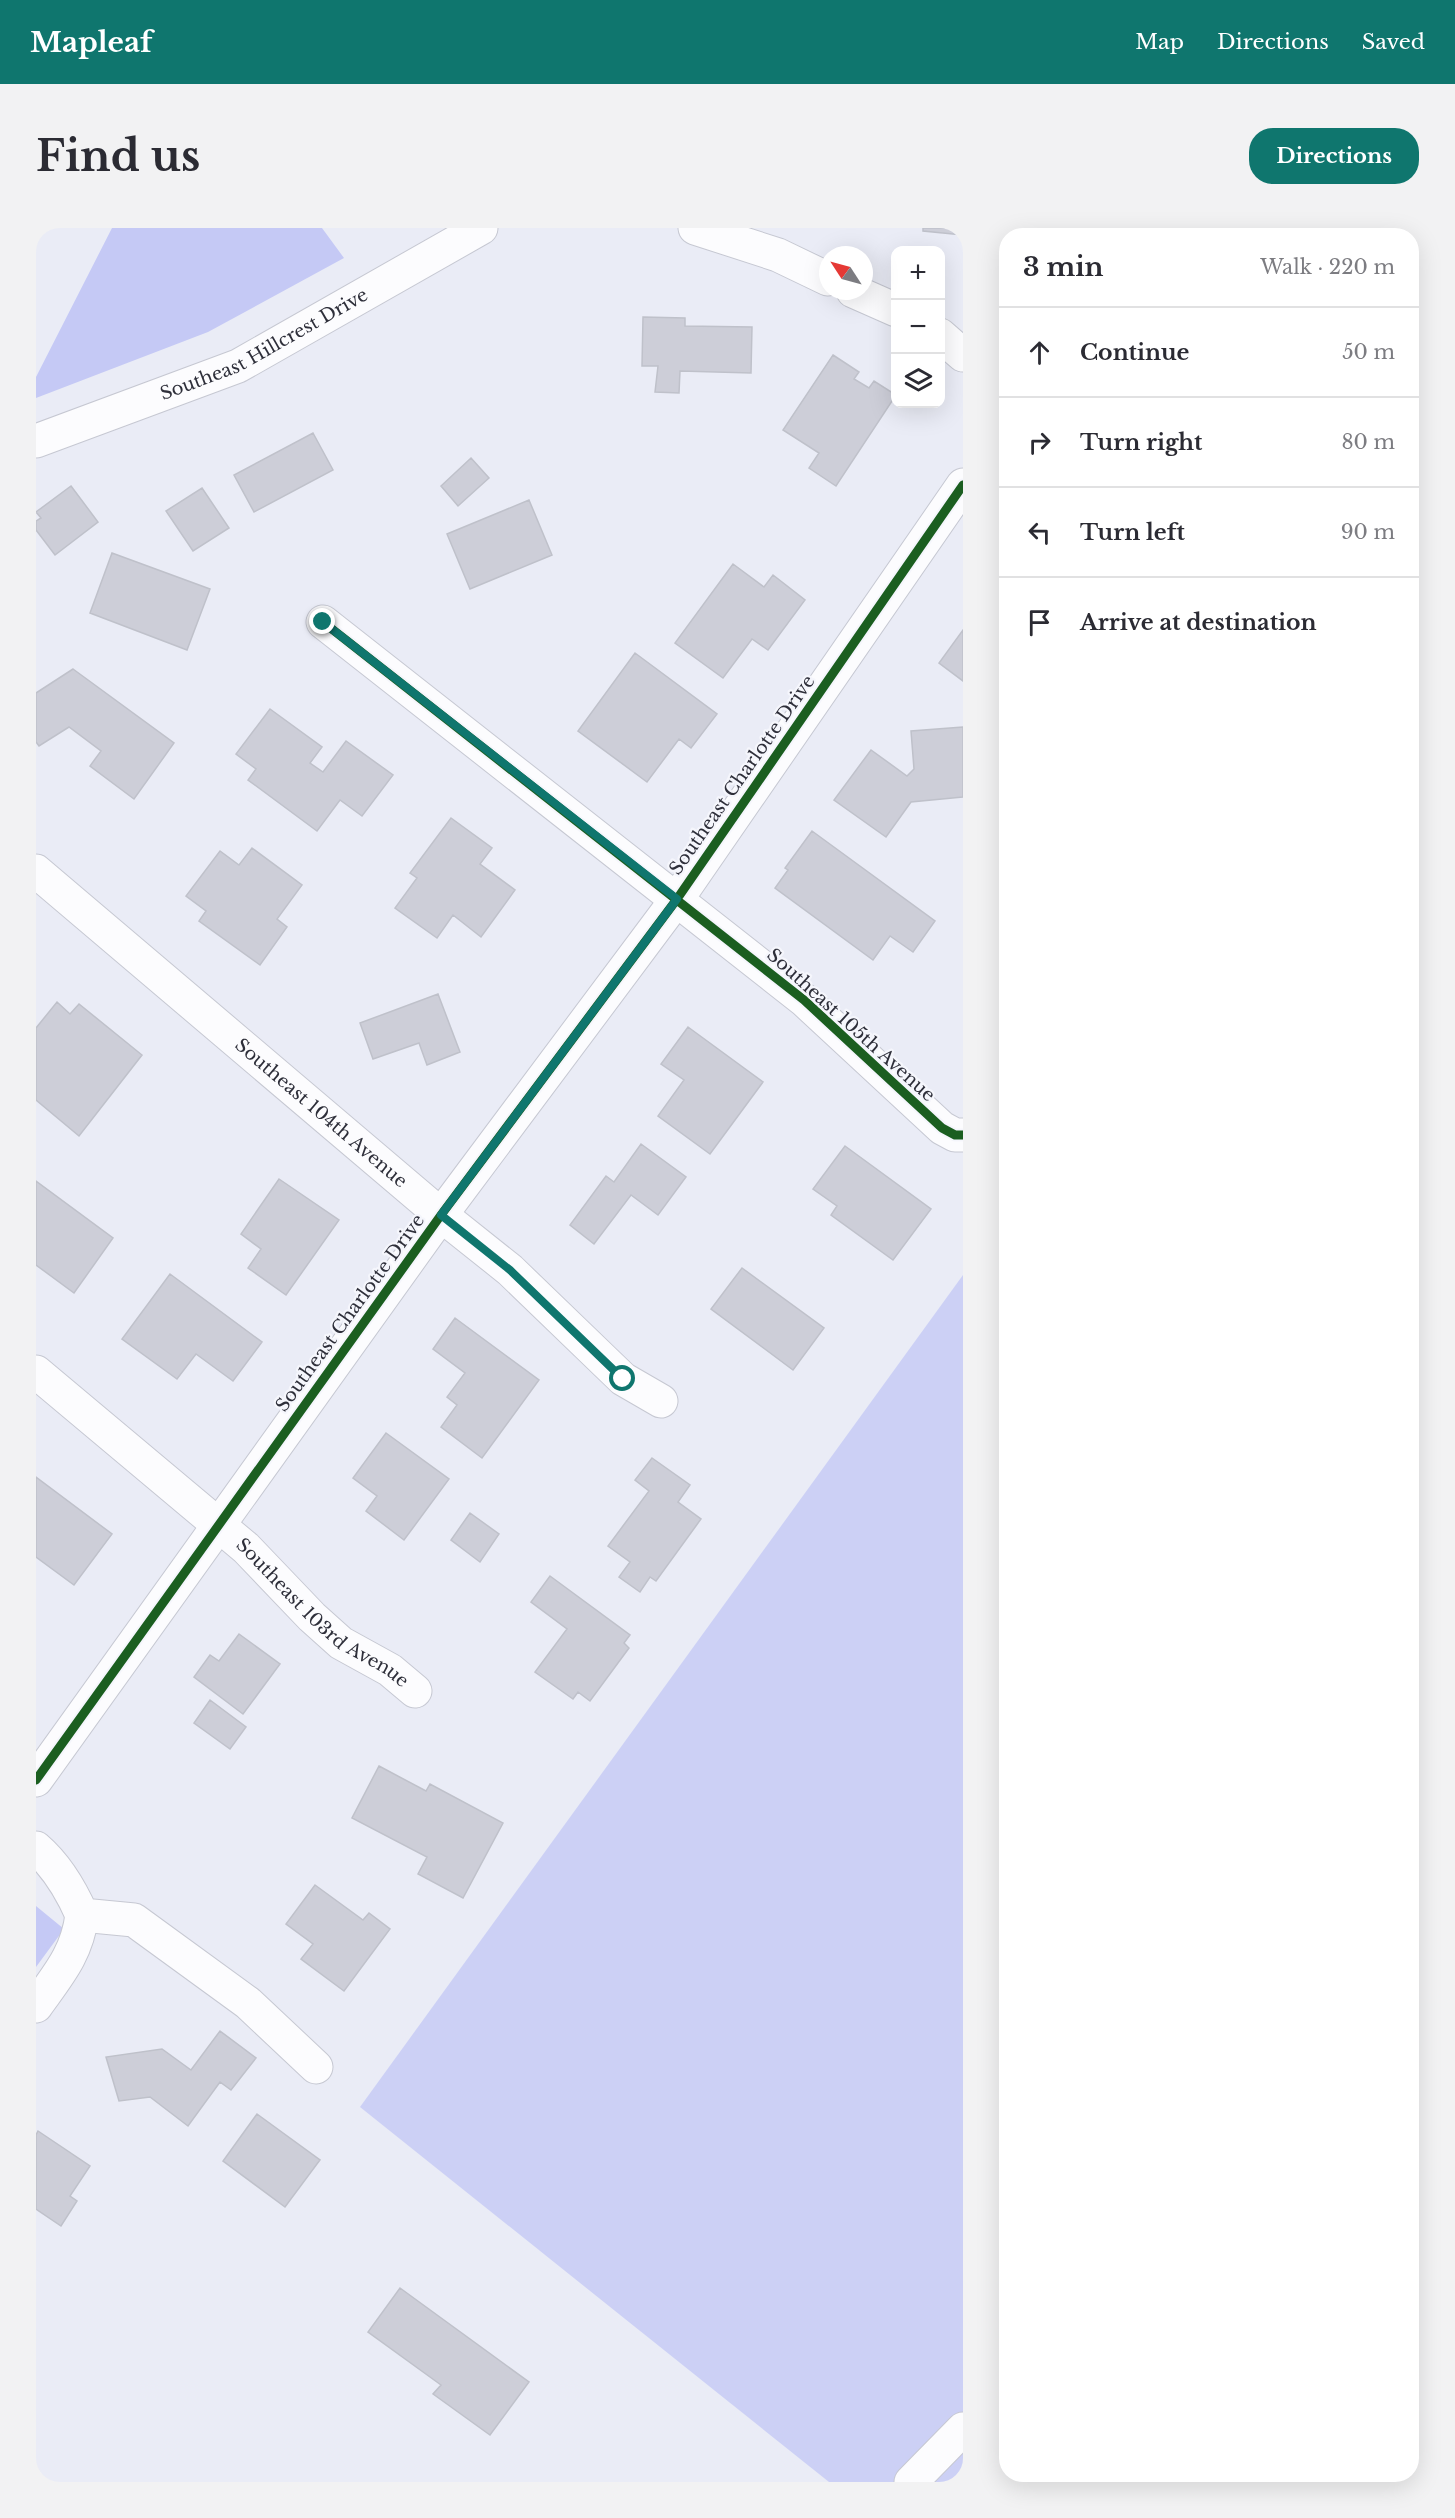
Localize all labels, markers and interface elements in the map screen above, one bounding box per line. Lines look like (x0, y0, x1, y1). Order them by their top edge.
text: Mapleaf (30, 25, 152, 60)
text: Map (1135, 29, 1184, 55)
text: Directions (1217, 29, 1329, 55)
text: Saved (1362, 29, 1425, 55)
button: Directions (1249, 128, 1419, 184)
text: Find us (36, 130, 200, 182)
north arrow (819, 246, 873, 300)
map controls (891, 246, 945, 408)
button: + (891, 246, 945, 300)
text: 3 min (1023, 251, 1104, 283)
text: Walk · 220 m (1260, 255, 1395, 279)
street label: Southeast Hillcrest Drive (157, 284, 372, 405)
button: − (891, 300, 945, 354)
icon: ahead (1023, 336, 1056, 369)
text: Continue (1080, 339, 1189, 366)
text: 50 m (1342, 340, 1395, 364)
button: layers (891, 354, 945, 408)
icon: right (1023, 426, 1056, 459)
text: Turn right (1080, 429, 1202, 456)
text: 80 m (1341, 430, 1395, 454)
icon: left (1023, 516, 1056, 549)
text: Turn left (1080, 519, 1185, 546)
text: 90 m (1341, 520, 1395, 544)
icon: arrive (1023, 606, 1056, 639)
route end (309, 608, 335, 634)
text: Arrive at destination (1080, 609, 1317, 636)
street label: Southeast Charlotte Drive (665, 671, 819, 879)
street label: Southeast 105th Avenue (763, 944, 939, 1106)
street label: Southeast 104th Avenue (231, 1034, 412, 1192)
street label: Southeast Charlotte Drive (271, 1210, 429, 1416)
route start (609, 1365, 635, 1391)
street label: Southeast 103rd Avenue (232, 1534, 413, 1692)

